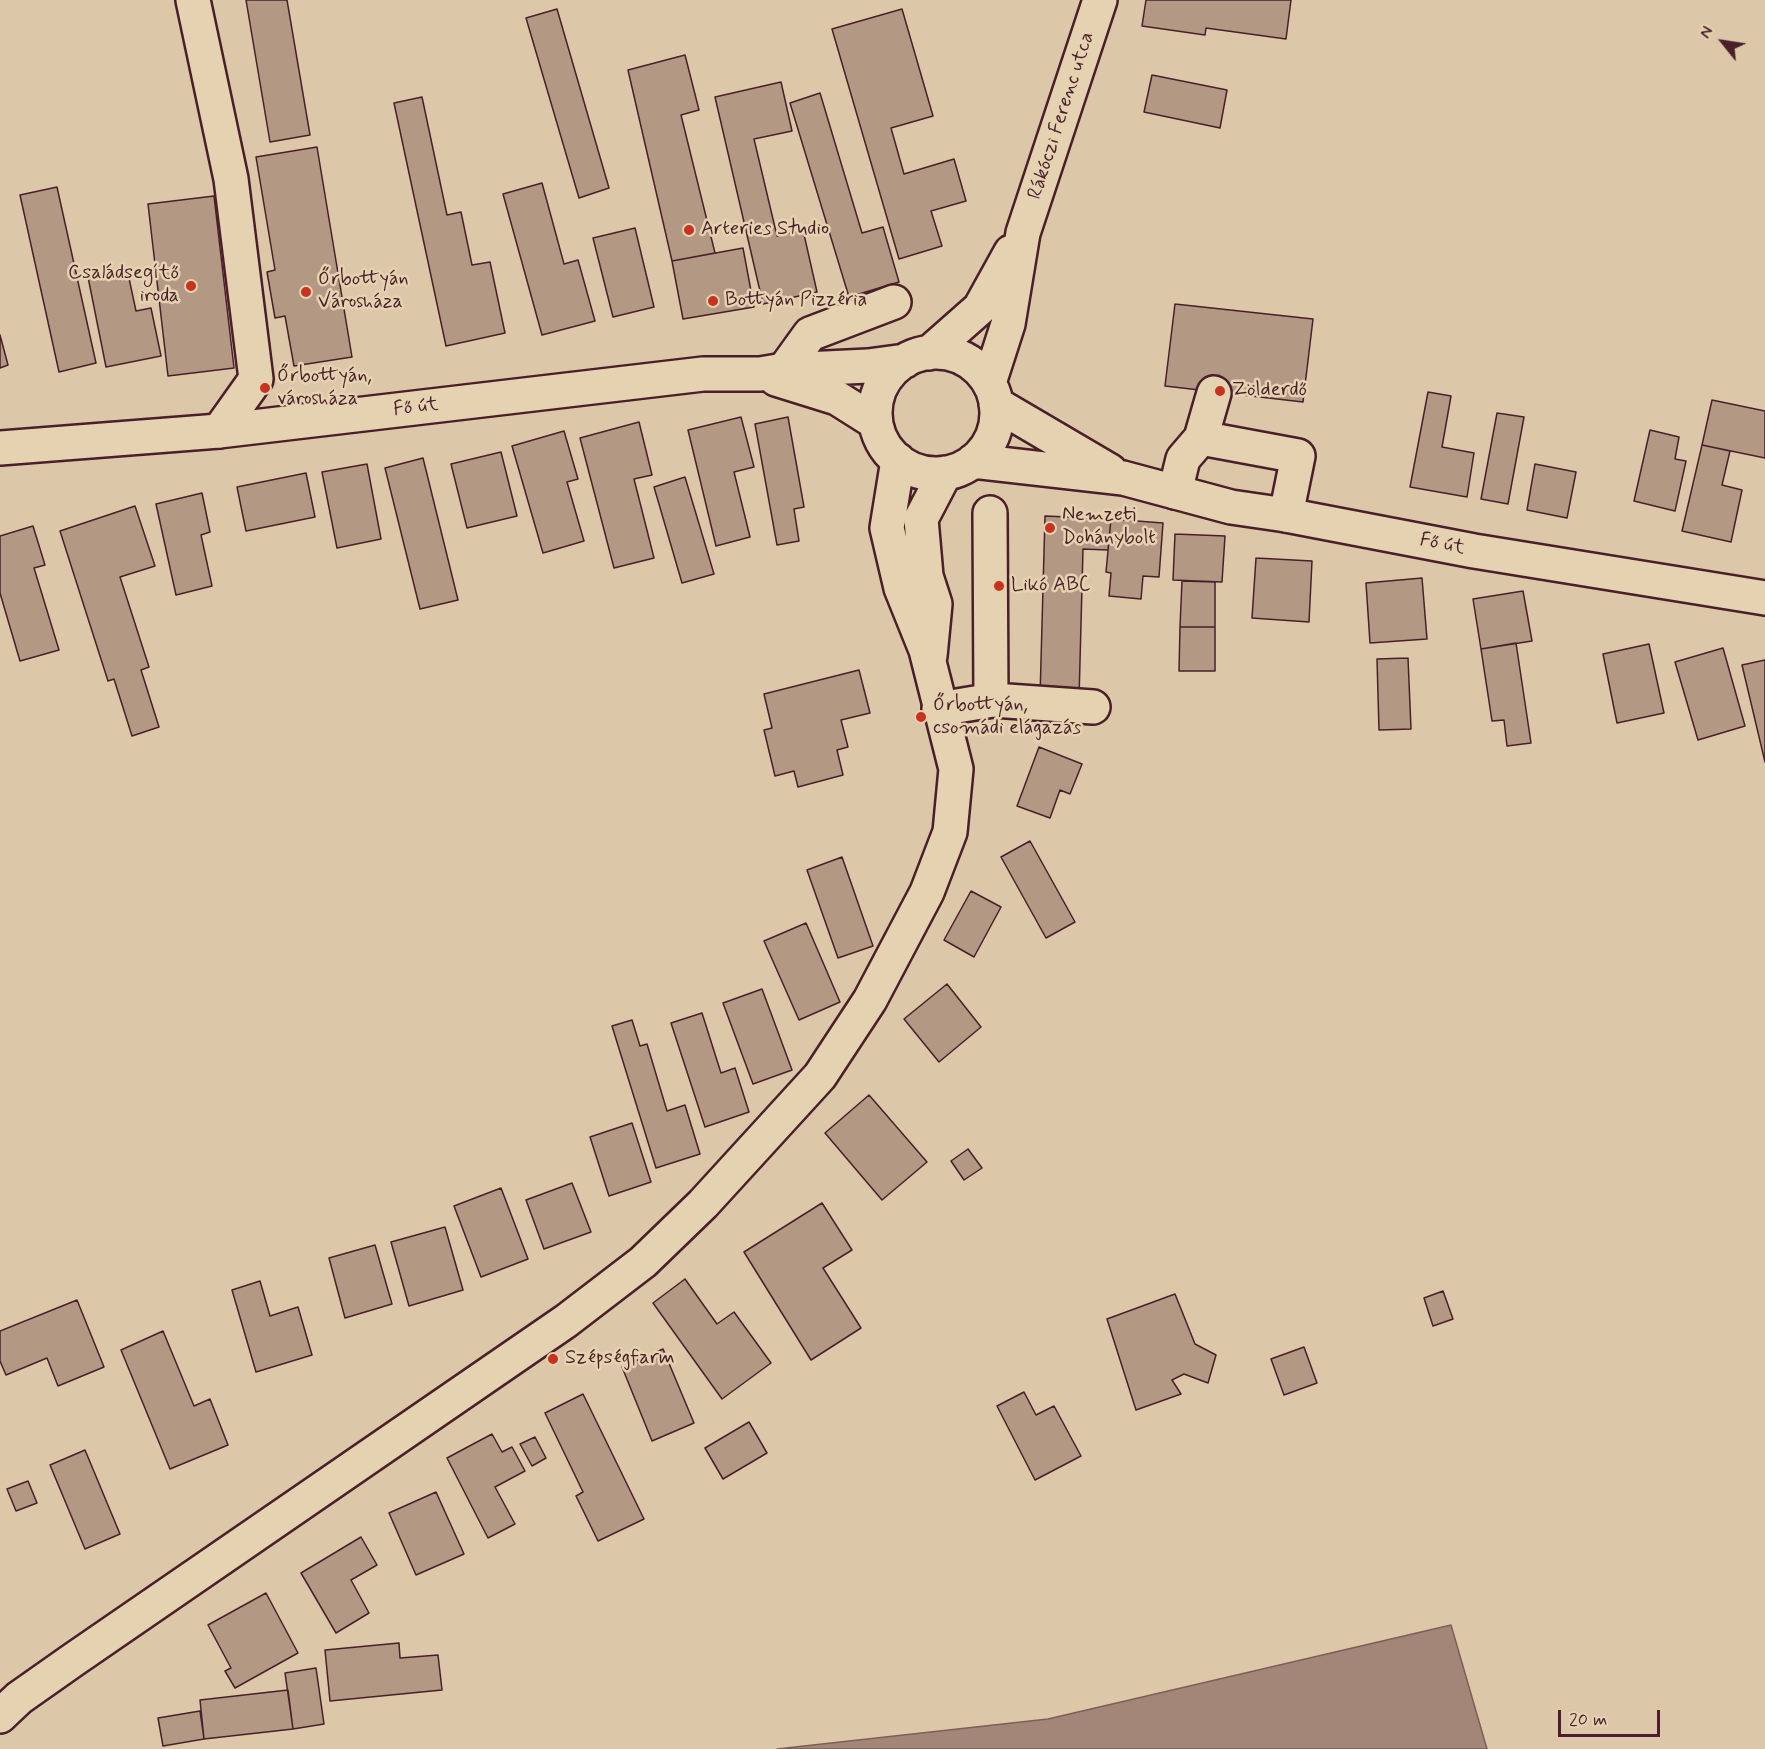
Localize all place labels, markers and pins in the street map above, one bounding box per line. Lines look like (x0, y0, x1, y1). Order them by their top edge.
place label: Arteries Studio (701, 218, 829, 242)
marker: Arteries Studio (682, 223, 696, 237)
place label: Családsegítő iroda (68, 262, 179, 309)
place label: Őrbottyán Városháza (318, 268, 408, 315)
marker: Családsegítő iroda (184, 279, 198, 293)
marker: Őrbottyán Városháza (299, 285, 313, 299)
place label: Bottyán Pizzéria (725, 289, 867, 313)
marker: Bottyán Pizzéria (706, 294, 720, 308)
place label: Őrbottyán, városháza (277, 365, 372, 412)
place label: Zölderdő (1232, 379, 1307, 403)
marker: Őrbottyán, városháza (258, 381, 272, 395)
marker: Zölderdő (1213, 384, 1227, 398)
place label: Nemzeti Dohánybolt (1062, 504, 1156, 551)
marker: Nemzeti Dohánybolt (1043, 521, 1057, 535)
place label: Likó ABC (1011, 574, 1090, 598)
marker: Likó ABC (992, 579, 1006, 593)
place label: Őrbottyán, csomádi elágazás (933, 694, 1081, 741)
marker: Őrbottyán, csomádi elágazás (914, 710, 928, 724)
place label: Szépségfarm (565, 1347, 675, 1371)
marker: Szépségfarm (546, 1352, 560, 1366)

